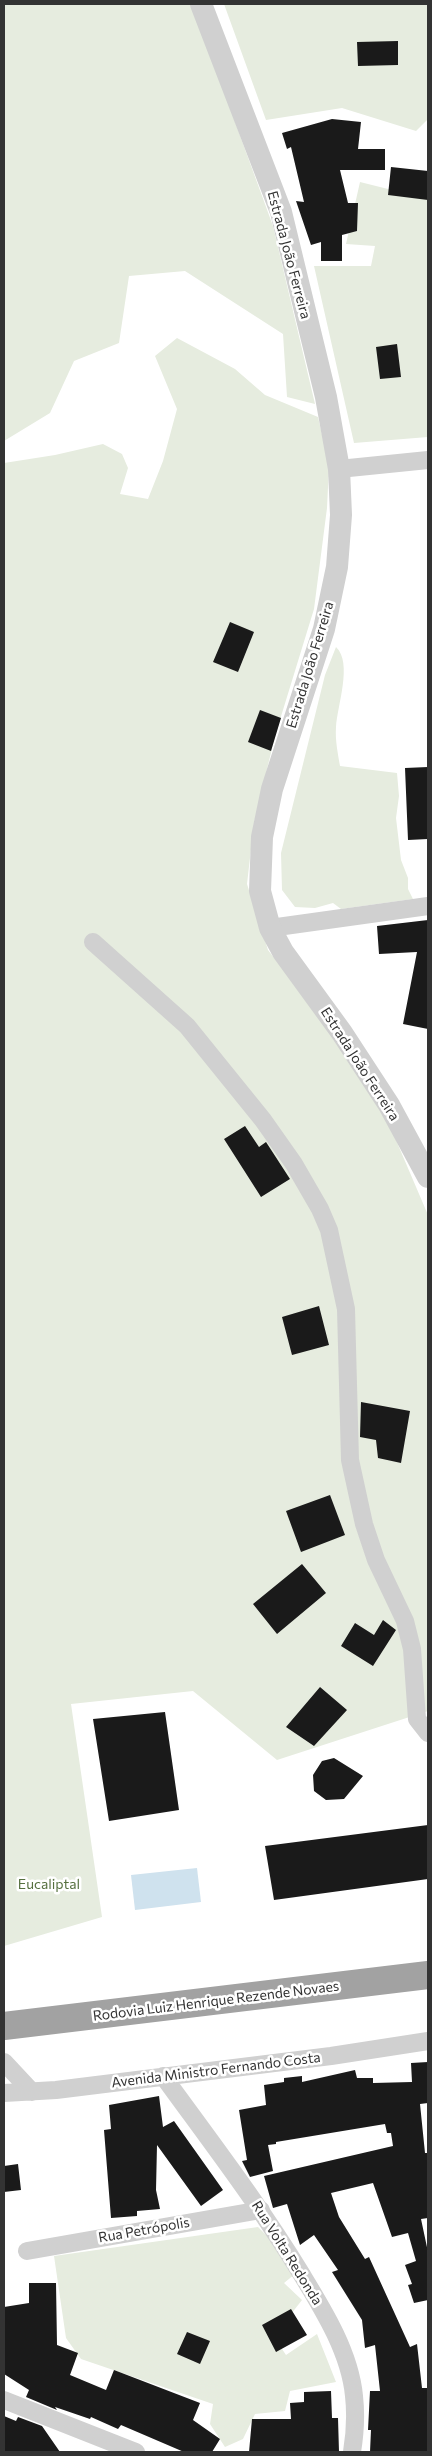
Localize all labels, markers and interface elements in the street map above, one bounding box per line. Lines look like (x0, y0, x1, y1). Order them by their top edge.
street label: Estrada João Ferreira (264, 189, 314, 321)
street label: Estrada João Ferreira (283, 600, 337, 730)
street label: Estrada João Ferreira (317, 1004, 403, 1124)
park label: Eucaliptal (18, 1876, 80, 1892)
street label: Rodovia Luiz Henrique Rezende Novaes (92, 1978, 340, 2024)
street label: Avenida Ministro Fernando Costa (110, 2049, 322, 2091)
street label: Rua Volta Redonda (248, 2198, 326, 2308)
street label: Rua Petrópolis (97, 2214, 191, 2246)

